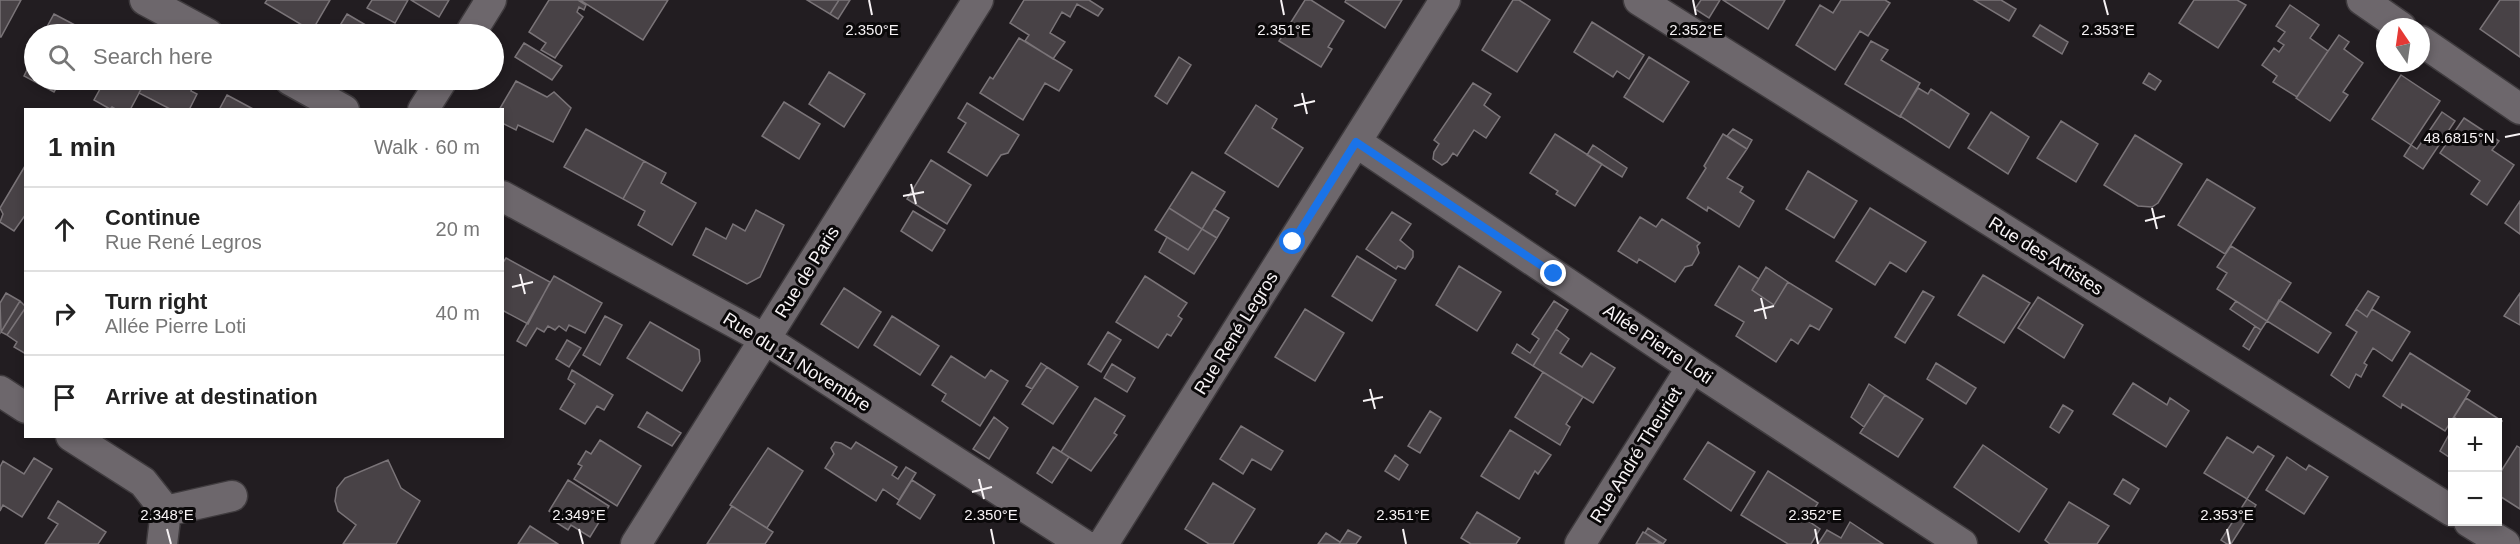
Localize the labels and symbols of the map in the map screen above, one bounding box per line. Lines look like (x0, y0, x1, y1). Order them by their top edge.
north arrow (2376, 18, 2430, 72)
text: 2.350°E (845, 21, 899, 38)
text: 2.351°E (1257, 21, 1311, 38)
text: 2.352°E (1669, 21, 1723, 38)
text: 2.353°E (2081, 21, 2135, 38)
text: 48.6815°N (2423, 129, 2495, 146)
street label: Rue des Artistes (1985, 213, 2107, 299)
street label: Rue de Paris (771, 223, 843, 321)
route start (1279, 228, 1305, 254)
route end (1540, 260, 1566, 286)
street label: Rue René Legros (1190, 268, 1282, 398)
street label: Allée Pierre Loti (1600, 300, 1716, 388)
street label: Rue du 11 Novembre (720, 309, 874, 415)
street label: Rue André Theuriet (1586, 384, 1686, 526)
text: 2.348°E (140, 506, 194, 523)
text: 2.349°E (552, 506, 606, 523)
text: 2.350°E (964, 506, 1018, 523)
text: 2.351°E (1376, 506, 1430, 523)
text: 2.352°E (1788, 506, 1842, 523)
text: 2.353°E (2200, 506, 2254, 523)

